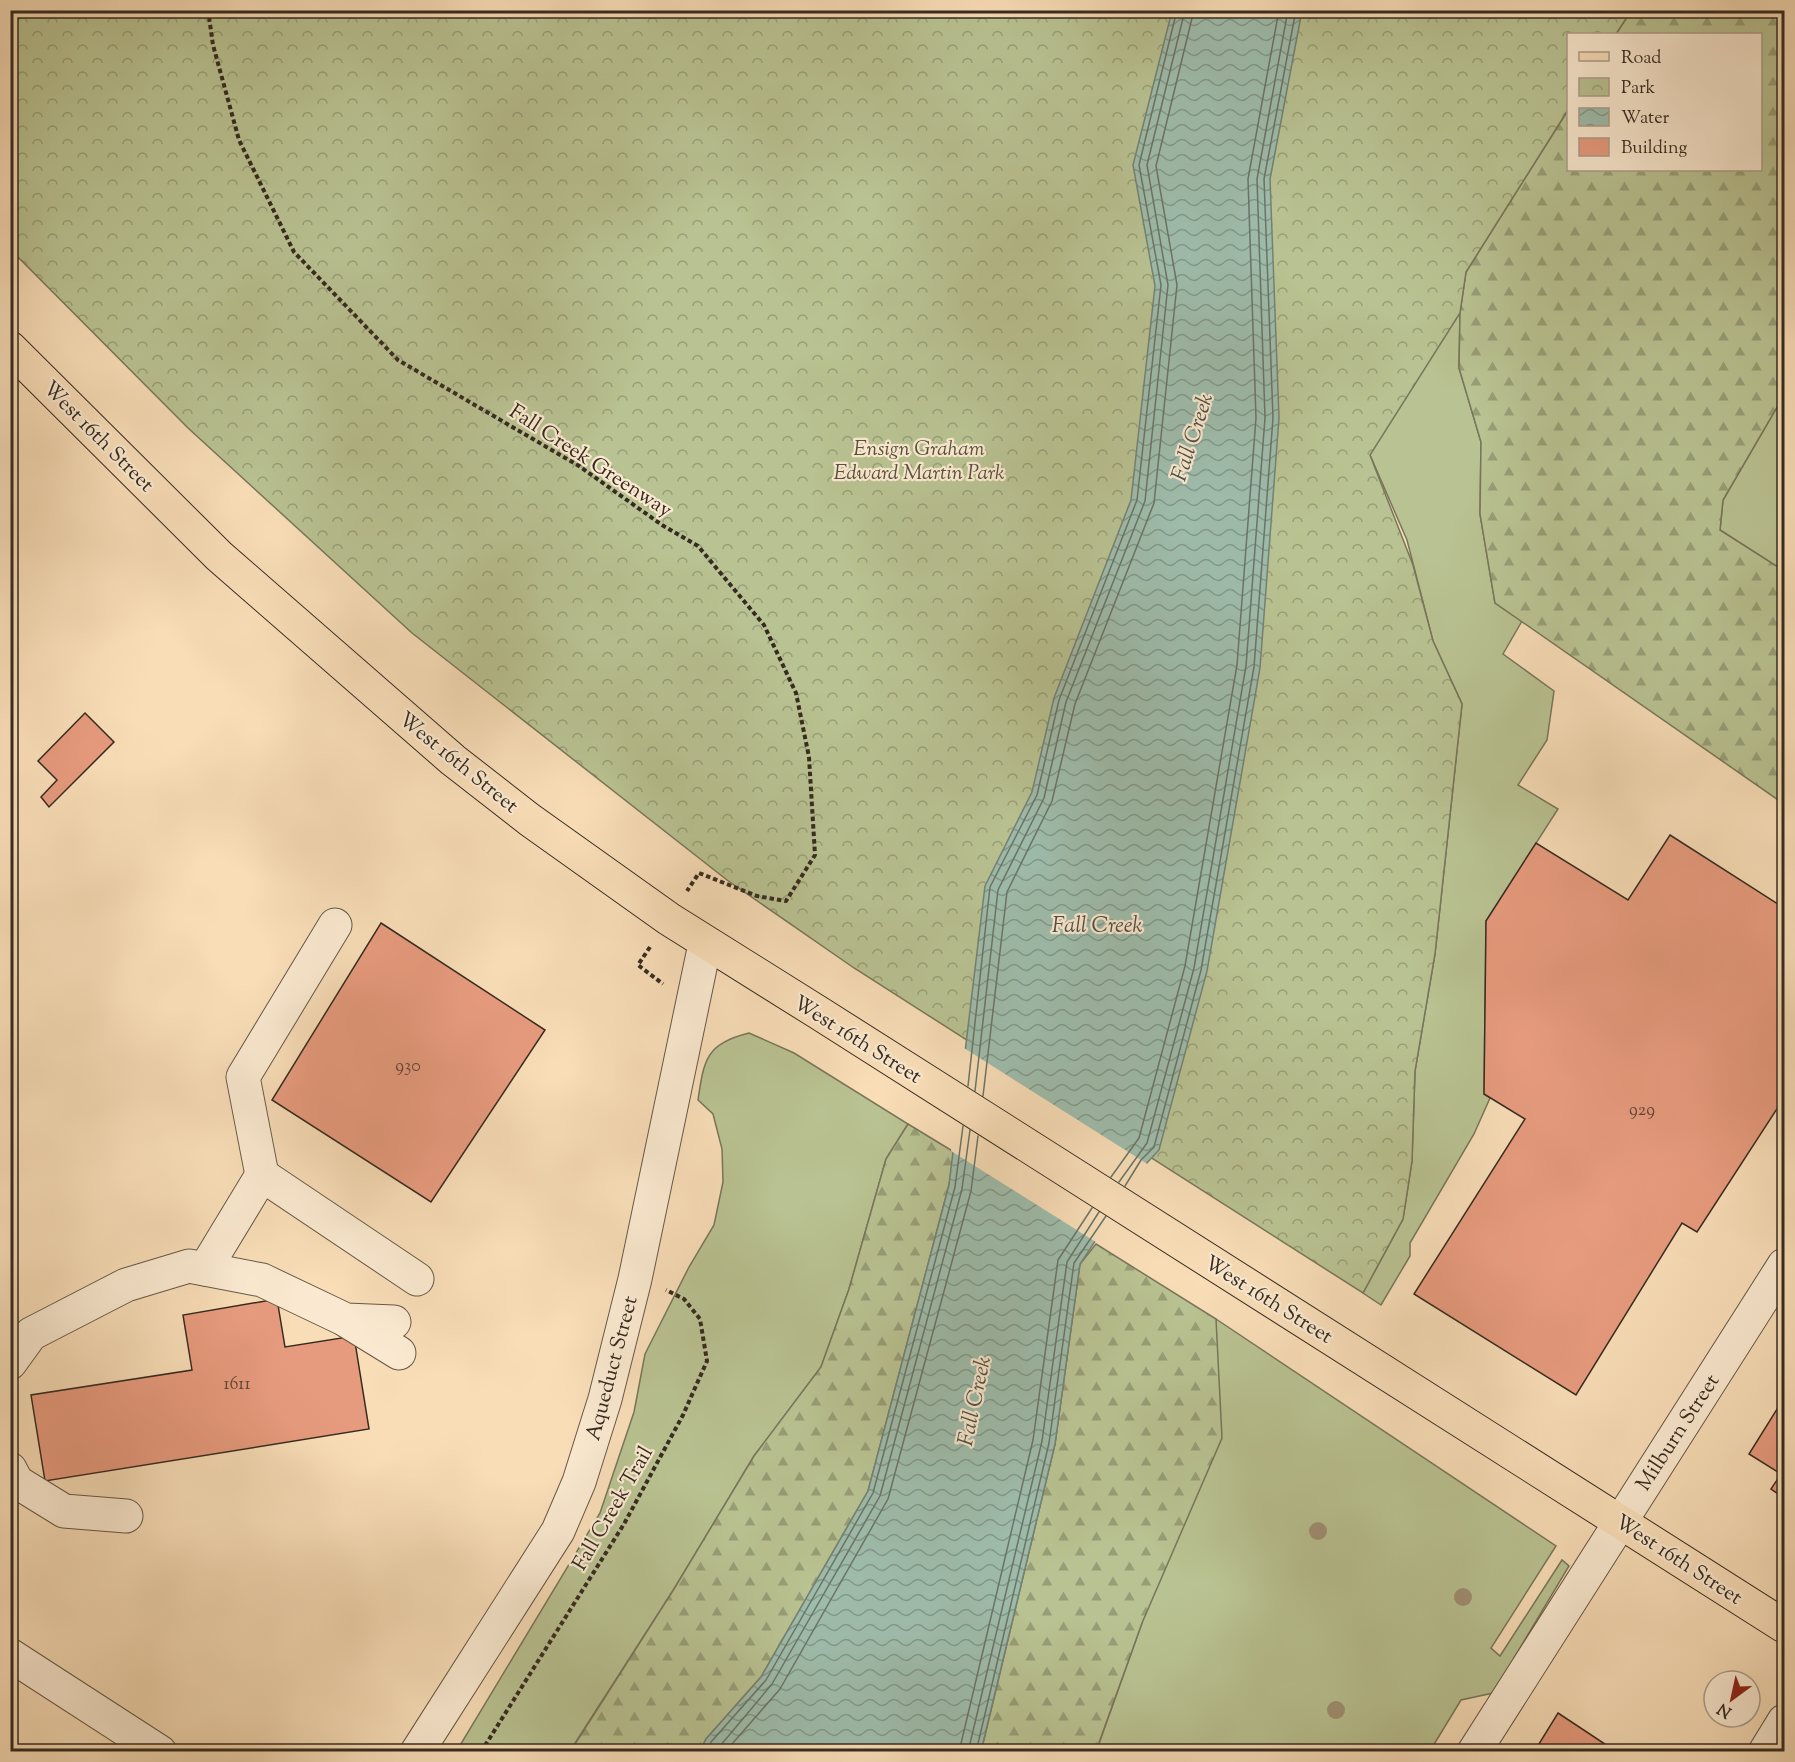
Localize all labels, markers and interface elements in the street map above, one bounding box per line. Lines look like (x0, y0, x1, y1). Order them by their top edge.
legend (1567, 33, 1762, 171)
text: Road (1621, 46, 1661, 72)
text: Park (1621, 76, 1656, 102)
text: Water (1621, 106, 1670, 132)
text: Building (1621, 136, 1687, 162)
street label: West 16th Street (35, 375, 160, 500)
water label: Fall Creek (1165, 390, 1223, 486)
street label: Fall Creek Greenway (502, 398, 678, 526)
park label: Ensign Graham Edward Martin Park (834, 435, 1005, 489)
street label: West 16th Street (391, 706, 524, 821)
water label: Fall Creek (1052, 911, 1142, 943)
street label: West 16th Street (787, 989, 927, 1092)
house number: 930 (395, 1054, 421, 1080)
house number: 929 (1629, 1098, 1655, 1124)
street label: West 16th Street (1198, 1249, 1338, 1352)
street label: Aqueduct Street (579, 1293, 647, 1444)
water label: Fall Creek (951, 1354, 1001, 1449)
street label: Milburn Street (1630, 1369, 1728, 1497)
house number: 1611 (223, 1372, 251, 1398)
street label: Fall Creek Trail (566, 1441, 662, 1577)
street label: West 16th Street (1608, 1508, 1748, 1613)
north arrow (1702, 1669, 1762, 1729)
text: N (1713, 1696, 1737, 1723)

